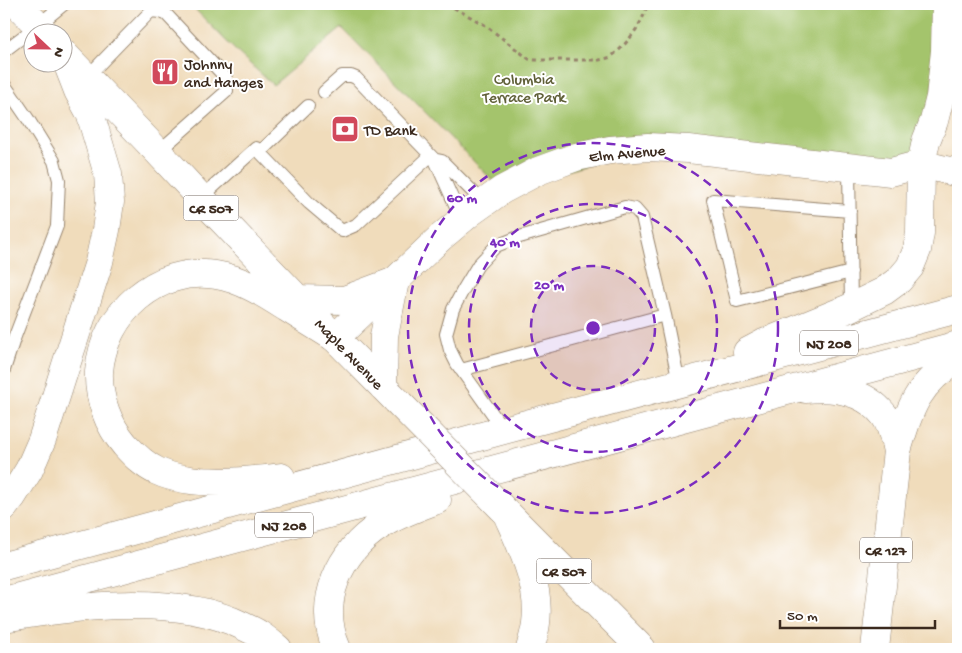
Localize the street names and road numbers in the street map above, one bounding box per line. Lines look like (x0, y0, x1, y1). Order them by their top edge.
street label: Elm Avenue (588, 143, 667, 168)
road number: CR 507 (184, 196, 238, 220)
street label: Maple Avenue (309, 316, 387, 395)
road number: NJ 208 (800, 330, 858, 356)
road number: NJ 208 (255, 512, 313, 538)
road number: CR 127 (860, 538, 912, 562)
road number: CR 507 (536, 558, 592, 584)

